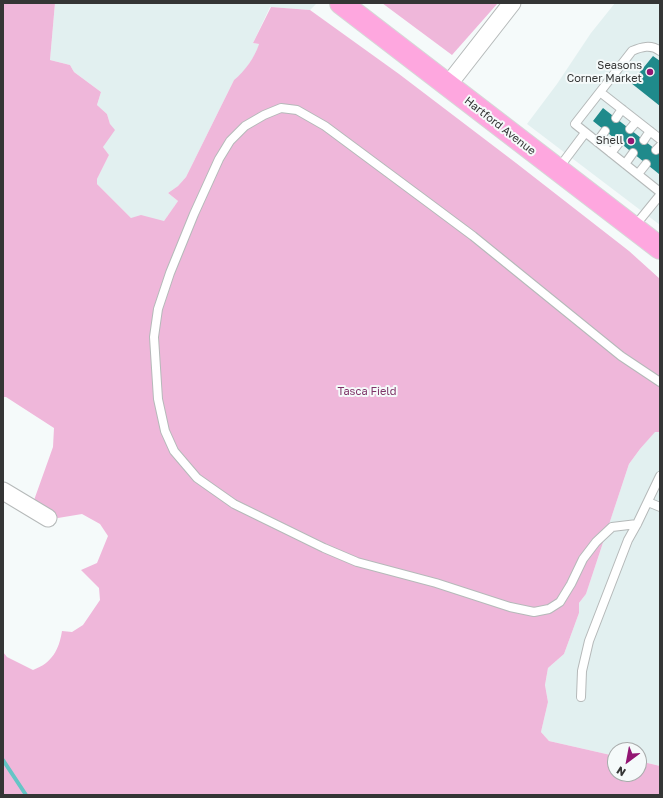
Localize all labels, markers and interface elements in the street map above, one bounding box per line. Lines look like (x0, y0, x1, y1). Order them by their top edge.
place label: Seasons Corner Market (567, 59, 642, 85)
marker: Seasons Corner Market (645, 67, 655, 77)
street label: Hartford Avenue (462, 94, 538, 158)
place label: Shell (596, 134, 623, 148)
marker: Shell (626, 136, 636, 146)
park label: Tasca Field (338, 385, 396, 399)
north arrow (607, 742, 647, 782)
text: N (614, 764, 628, 779)

